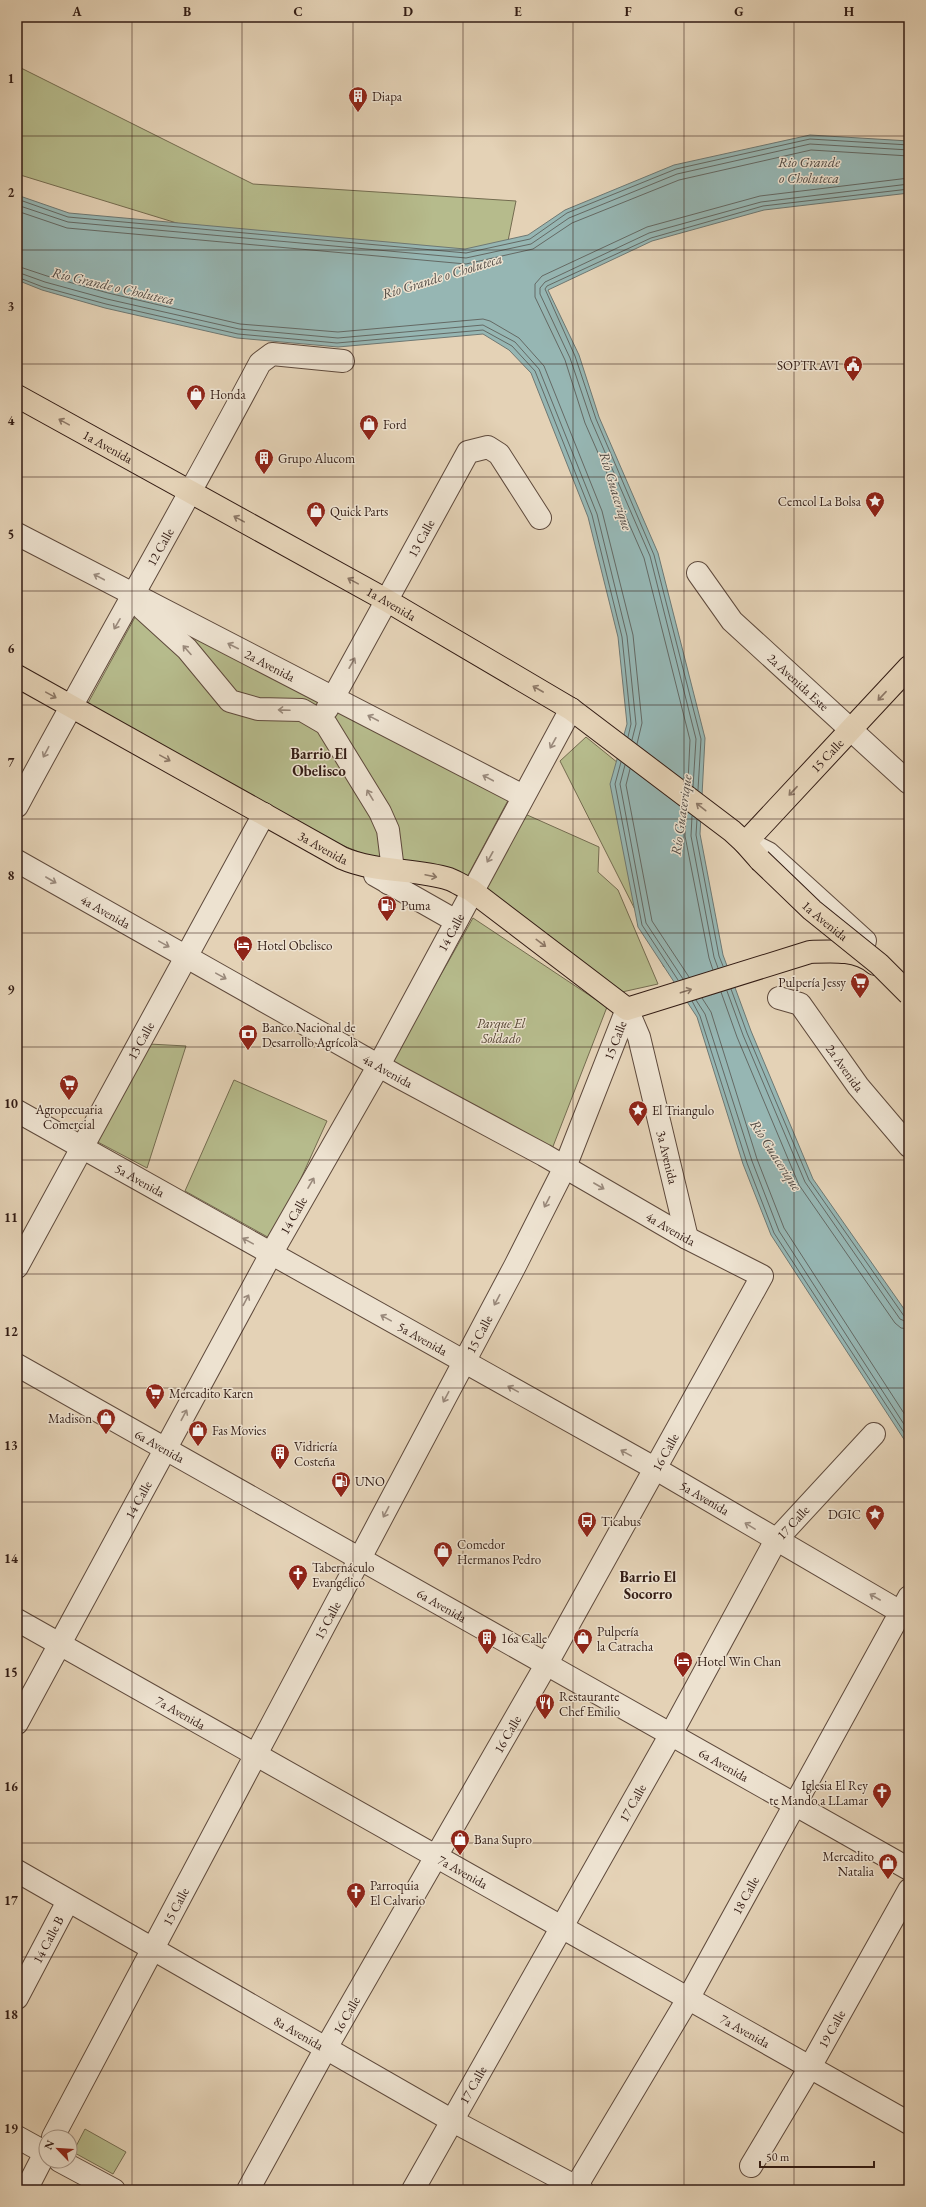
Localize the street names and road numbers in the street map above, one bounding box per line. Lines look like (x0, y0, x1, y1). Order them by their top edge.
street label: 1a Avenida (80, 426, 136, 468)
street label: 13 Calle (404, 516, 439, 560)
street label: 12 Calle (143, 525, 178, 569)
street label: 1a Avenida (363, 583, 420, 625)
street label: 2a Avenida (242, 645, 299, 686)
street label: 2a Avenida Este (764, 650, 833, 715)
street label: 15 Calle (807, 735, 847, 776)
street label: 3a Avenida (295, 827, 351, 869)
street label: 4a Avenida (78, 891, 134, 933)
street label: 1a Avenida (798, 897, 852, 945)
street label: 14 Calle (434, 910, 468, 954)
street label: 15 Calle (600, 1018, 631, 1063)
street label: 13 Calle (124, 1019, 158, 1063)
street label: 2a Avenida (822, 1041, 868, 1096)
street label: 4a Avenida (360, 1050, 416, 1092)
street label: 3a Avenida (653, 1129, 682, 1187)
street label: 5a Avenida (112, 1160, 168, 1201)
street label: 14 Calle (276, 1194, 311, 1237)
street label: 4a Avenida (643, 1208, 699, 1250)
street label: 15 Calle (462, 1312, 496, 1356)
street label: 5a Avenida (395, 1318, 451, 1360)
street label: 6a Avenida (132, 1425, 188, 1467)
street label: 16 Calle (648, 1430, 683, 1474)
street label: 5a Avenida (677, 1477, 733, 1519)
street label: 14 Calle (121, 1478, 156, 1522)
street label: 17 Calle (773, 1502, 813, 1543)
street label: 6a Avenida (414, 1585, 470, 1627)
street label: 15 Calle (310, 1598, 345, 1642)
street label: 7a Avenida (153, 1692, 209, 1734)
street label: 16 Calle (490, 1712, 525, 1756)
street label: 6a Avenida (696, 1744, 752, 1786)
street label: 17 Calle (615, 1781, 650, 1825)
street label: 7a Avenida (435, 1851, 491, 1893)
street label: 18 Calle (728, 1873, 763, 1917)
street label: 15 Calle (159, 1885, 193, 1929)
street label: 14 Calle B (29, 1913, 68, 1966)
street label: 16 Calle (329, 1993, 364, 2037)
street label: 19 Calle (814, 2007, 849, 2051)
street label: 7a Avenida (717, 2010, 774, 2052)
street label: 8a Avenida (271, 2012, 327, 2054)
street label: 17 Calle (456, 2063, 490, 2107)

